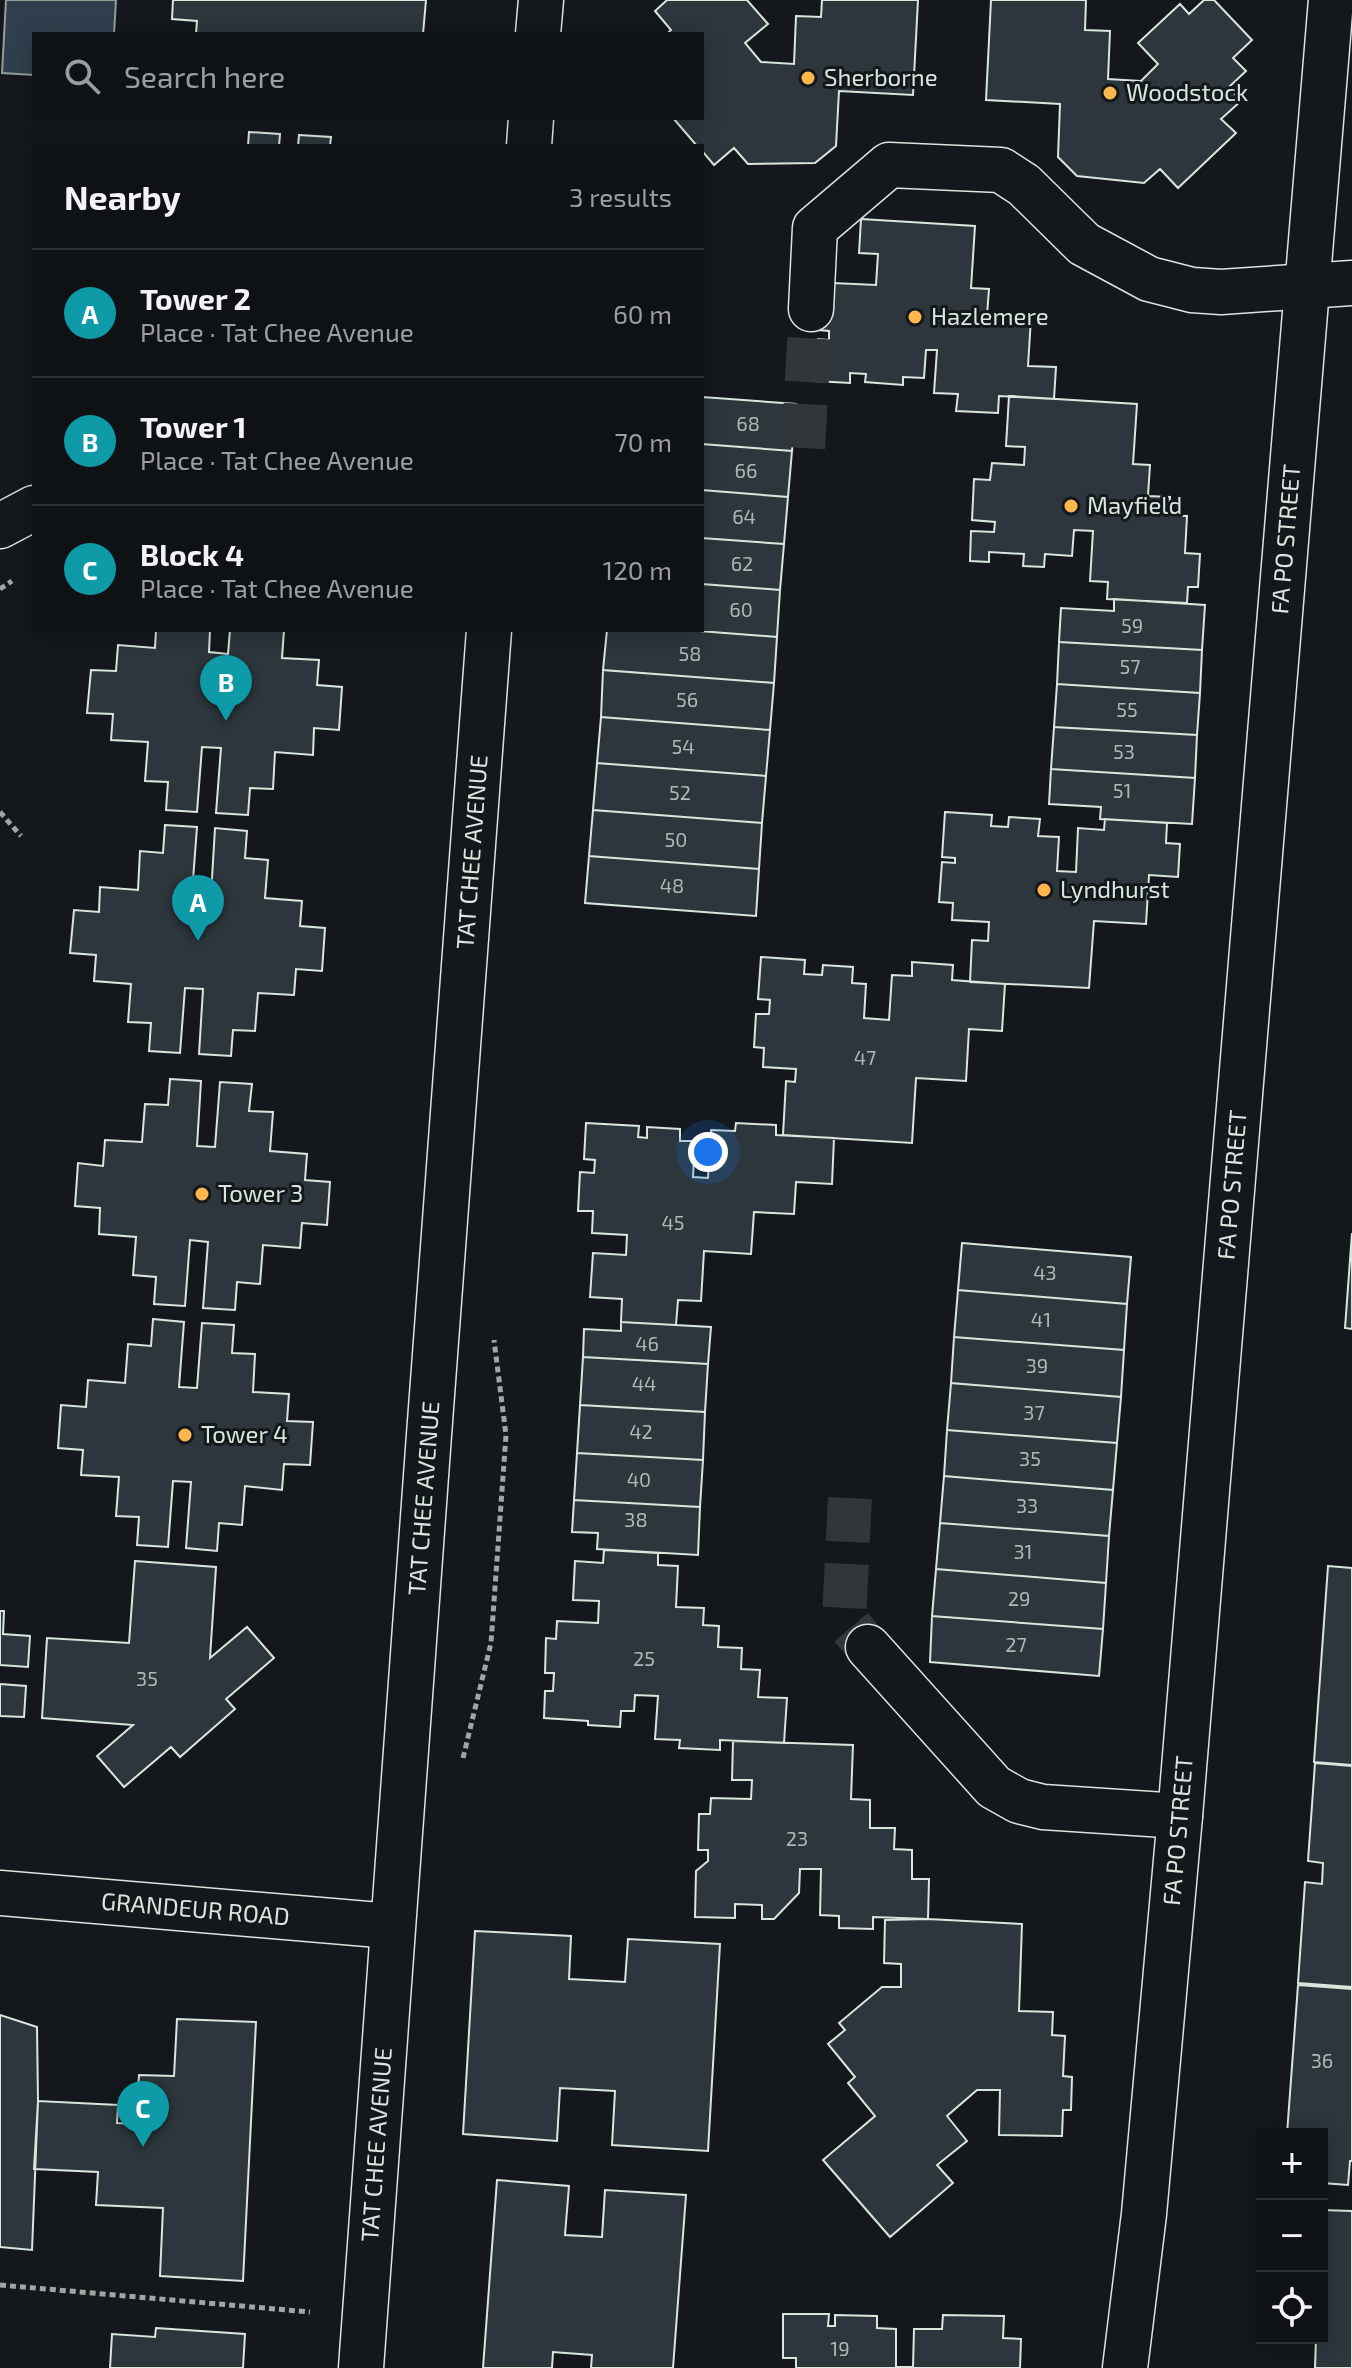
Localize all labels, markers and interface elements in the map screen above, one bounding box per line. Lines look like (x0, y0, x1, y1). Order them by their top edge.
search box (32, 32, 704, 120)
icon: search (60, 54, 104, 98)
text: Search here (124, 58, 285, 94)
place label: Sherborne (824, 62, 938, 91)
marker: Sherborne (799, 69, 817, 87)
place label: Woodstock (1126, 77, 1248, 106)
marker: Woodstock (1101, 84, 1119, 102)
text: Nearby (64, 176, 181, 217)
text: 3 results (569, 181, 672, 212)
text: Tower 2 (140, 280, 251, 316)
text: A (82, 298, 98, 329)
text: 60 m (613, 298, 672, 329)
place label: Hazlemere (931, 301, 1049, 330)
marker: Hazlemere (906, 308, 924, 326)
text: Place · Tat Chee Avenue (140, 316, 414, 347)
text: Tower 1 (140, 408, 247, 444)
house number: 68 (736, 411, 760, 435)
text: B (82, 426, 98, 457)
text: 70 m (614, 426, 672, 457)
text: Place · Tat Chee Avenue (140, 444, 414, 475)
house number: 66 (735, 458, 757, 482)
street label: FA PO STREET (1264, 463, 1305, 615)
place label: Mayfield (1087, 490, 1182, 519)
marker: Mayfield (1062, 497, 1080, 515)
house number: 64 (732, 504, 756, 528)
text: Block 4 (140, 536, 244, 572)
house number: 62 (731, 551, 753, 575)
text: C (82, 554, 98, 585)
text: 120 m (603, 554, 672, 585)
text: Place · Tat Chee Avenue (140, 572, 414, 603)
house number: 60 (729, 597, 753, 621)
house number: 59 (1121, 613, 1143, 637)
house number: 58 (679, 641, 701, 665)
house number: 57 (1120, 654, 1140, 678)
pin: B (200, 655, 252, 721)
house number: 56 (676, 687, 698, 711)
house number: 55 (1116, 697, 1138, 721)
house number: 54 (671, 734, 695, 758)
house number: 53 (1113, 739, 1135, 763)
street label: TAT CHEE AVENUE (449, 754, 493, 950)
house number: 51 (1113, 778, 1131, 802)
house number: 52 (669, 780, 691, 804)
house number: 50 (665, 827, 687, 851)
house number: 48 (660, 873, 684, 897)
place label: Lyndhurst (1060, 874, 1170, 903)
pin: A (172, 875, 224, 941)
marker: Lyndhurst (1035, 881, 1053, 899)
house number: 47 (854, 1045, 876, 1069)
street label: FA PO STREET (1210, 1109, 1252, 1261)
your location (688, 1132, 728, 1172)
place label: Tower 3 (218, 1178, 303, 1207)
marker: Tower 3 (193, 1185, 211, 1203)
house number: 45 (661, 1210, 685, 1234)
house number: 43 (1033, 1260, 1057, 1284)
house number: 41 (1031, 1307, 1051, 1331)
house number: 46 (635, 1331, 659, 1355)
house number: 39 (1026, 1353, 1048, 1377)
house number: 44 (632, 1371, 656, 1395)
street label: TAT CHEE AVENUE (401, 1400, 444, 1596)
house number: 37 (1023, 1400, 1045, 1424)
place label: Tower 4 (201, 1419, 288, 1448)
house number: 42 (629, 1419, 653, 1443)
marker: Tower 4 (176, 1426, 194, 1444)
house number: 35 (1019, 1446, 1041, 1470)
house number: 40 (627, 1467, 651, 1491)
house number: 33 (1016, 1493, 1038, 1517)
house number: 38 (624, 1507, 648, 1531)
house number: 31 (1013, 1539, 1033, 1563)
house number: 29 (1008, 1586, 1030, 1610)
house number: 27 (1005, 1632, 1027, 1656)
house number: 25 (633, 1646, 655, 1670)
house number: 35 (136, 1666, 158, 1690)
street label: FA PO STREET (1156, 1755, 1198, 1907)
house number: 23 (786, 1826, 808, 1850)
street label: GRANDEUR ROAD (100, 1886, 291, 1930)
street label: TAT CHEE AVENUE (354, 2046, 397, 2243)
house number: 36 (1311, 2048, 1333, 2072)
pin: C (117, 2081, 169, 2147)
map controls (1256, 2128, 1328, 2344)
button: + (1256, 2128, 1328, 2200)
button: − (1256, 2200, 1328, 2272)
button: locate (1256, 2272, 1328, 2344)
house number: 19 (830, 2336, 850, 2360)

